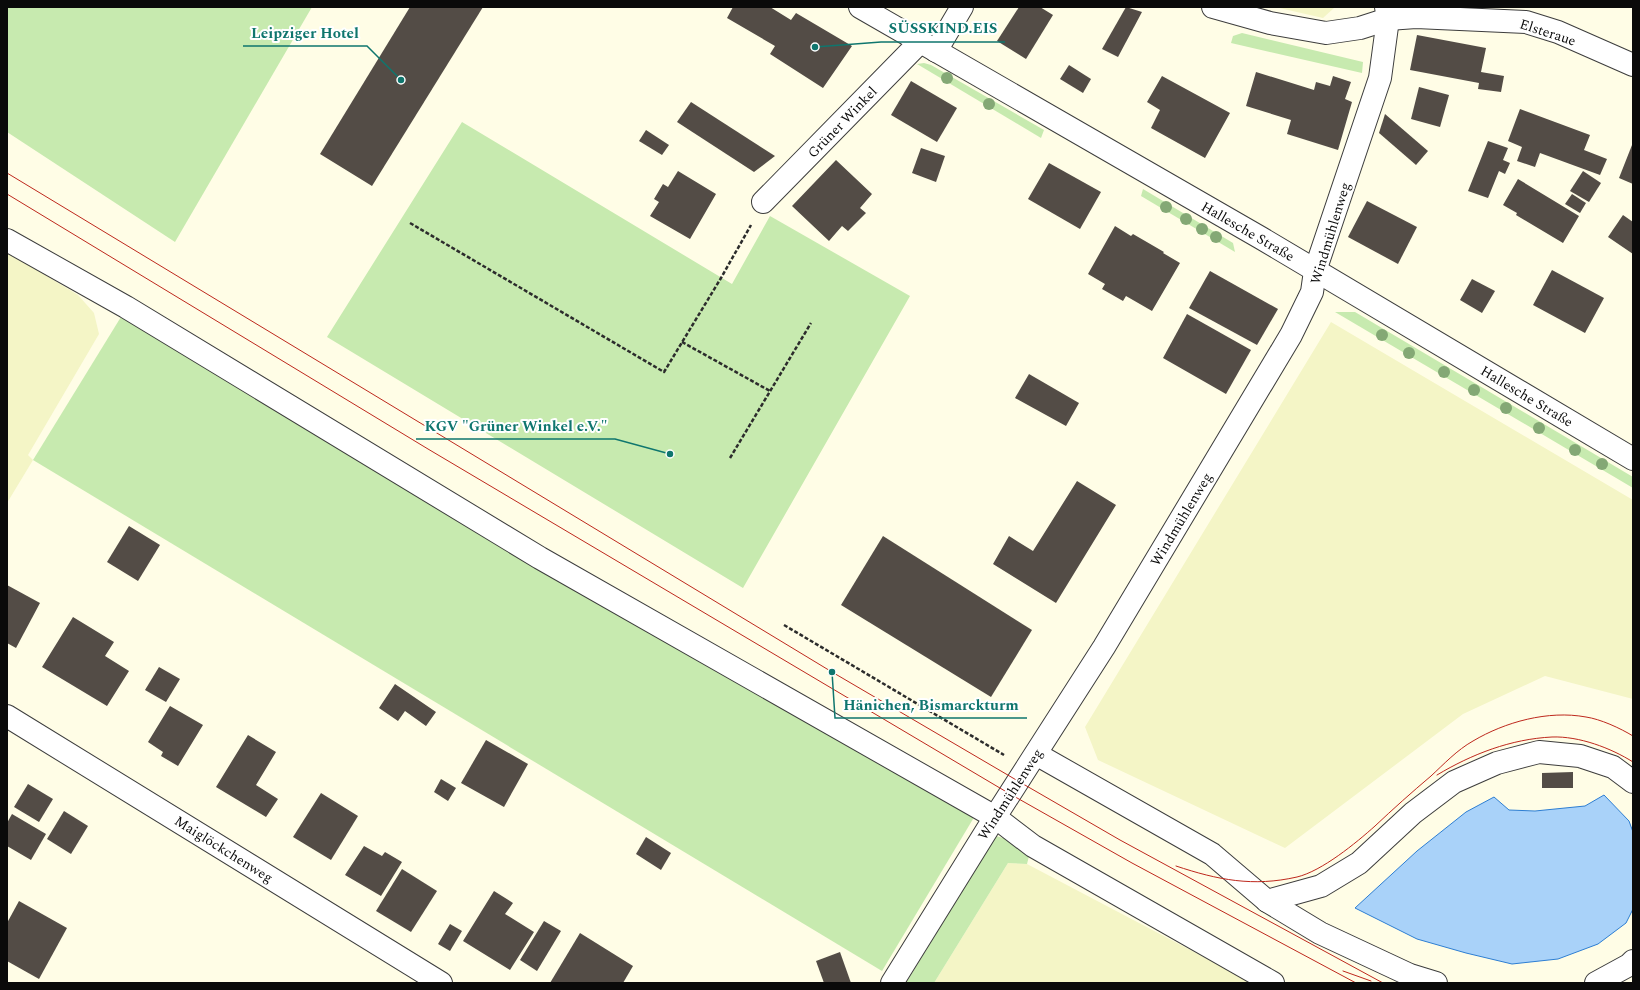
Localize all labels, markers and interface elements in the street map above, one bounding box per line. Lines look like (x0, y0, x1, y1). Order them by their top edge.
street label: Elsteraue (1517, 14, 1579, 52)
callout: SÜSSKIND.EIS (881, 15, 1005, 42)
text: SÜSSKIND.EIS (889, 17, 997, 40)
callout: Leipziger Hotel (243, 19, 367, 46)
text: Leipziger Hotel (251, 22, 359, 45)
street label: Grüner Winkel (803, 82, 882, 163)
street label: Windmühlenweg (1305, 179, 1356, 287)
street label: Hallesche Straße (1197, 196, 1299, 267)
street label: Hallesche Straße (1476, 360, 1577, 433)
callout: KGV "Grüner Winkel e.V." (416, 412, 615, 439)
text: KGV "Grüner Winkel e.V." (425, 415, 607, 438)
street label: Windmühlenweg (1145, 468, 1218, 570)
callout: Hänichen, Bismarckturm (835, 691, 1027, 718)
text: Hänichen, Bismarckturm (843, 694, 1019, 717)
street label: Windmühlenweg (973, 744, 1048, 844)
street label: Maiglöckchenweg (170, 811, 277, 888)

